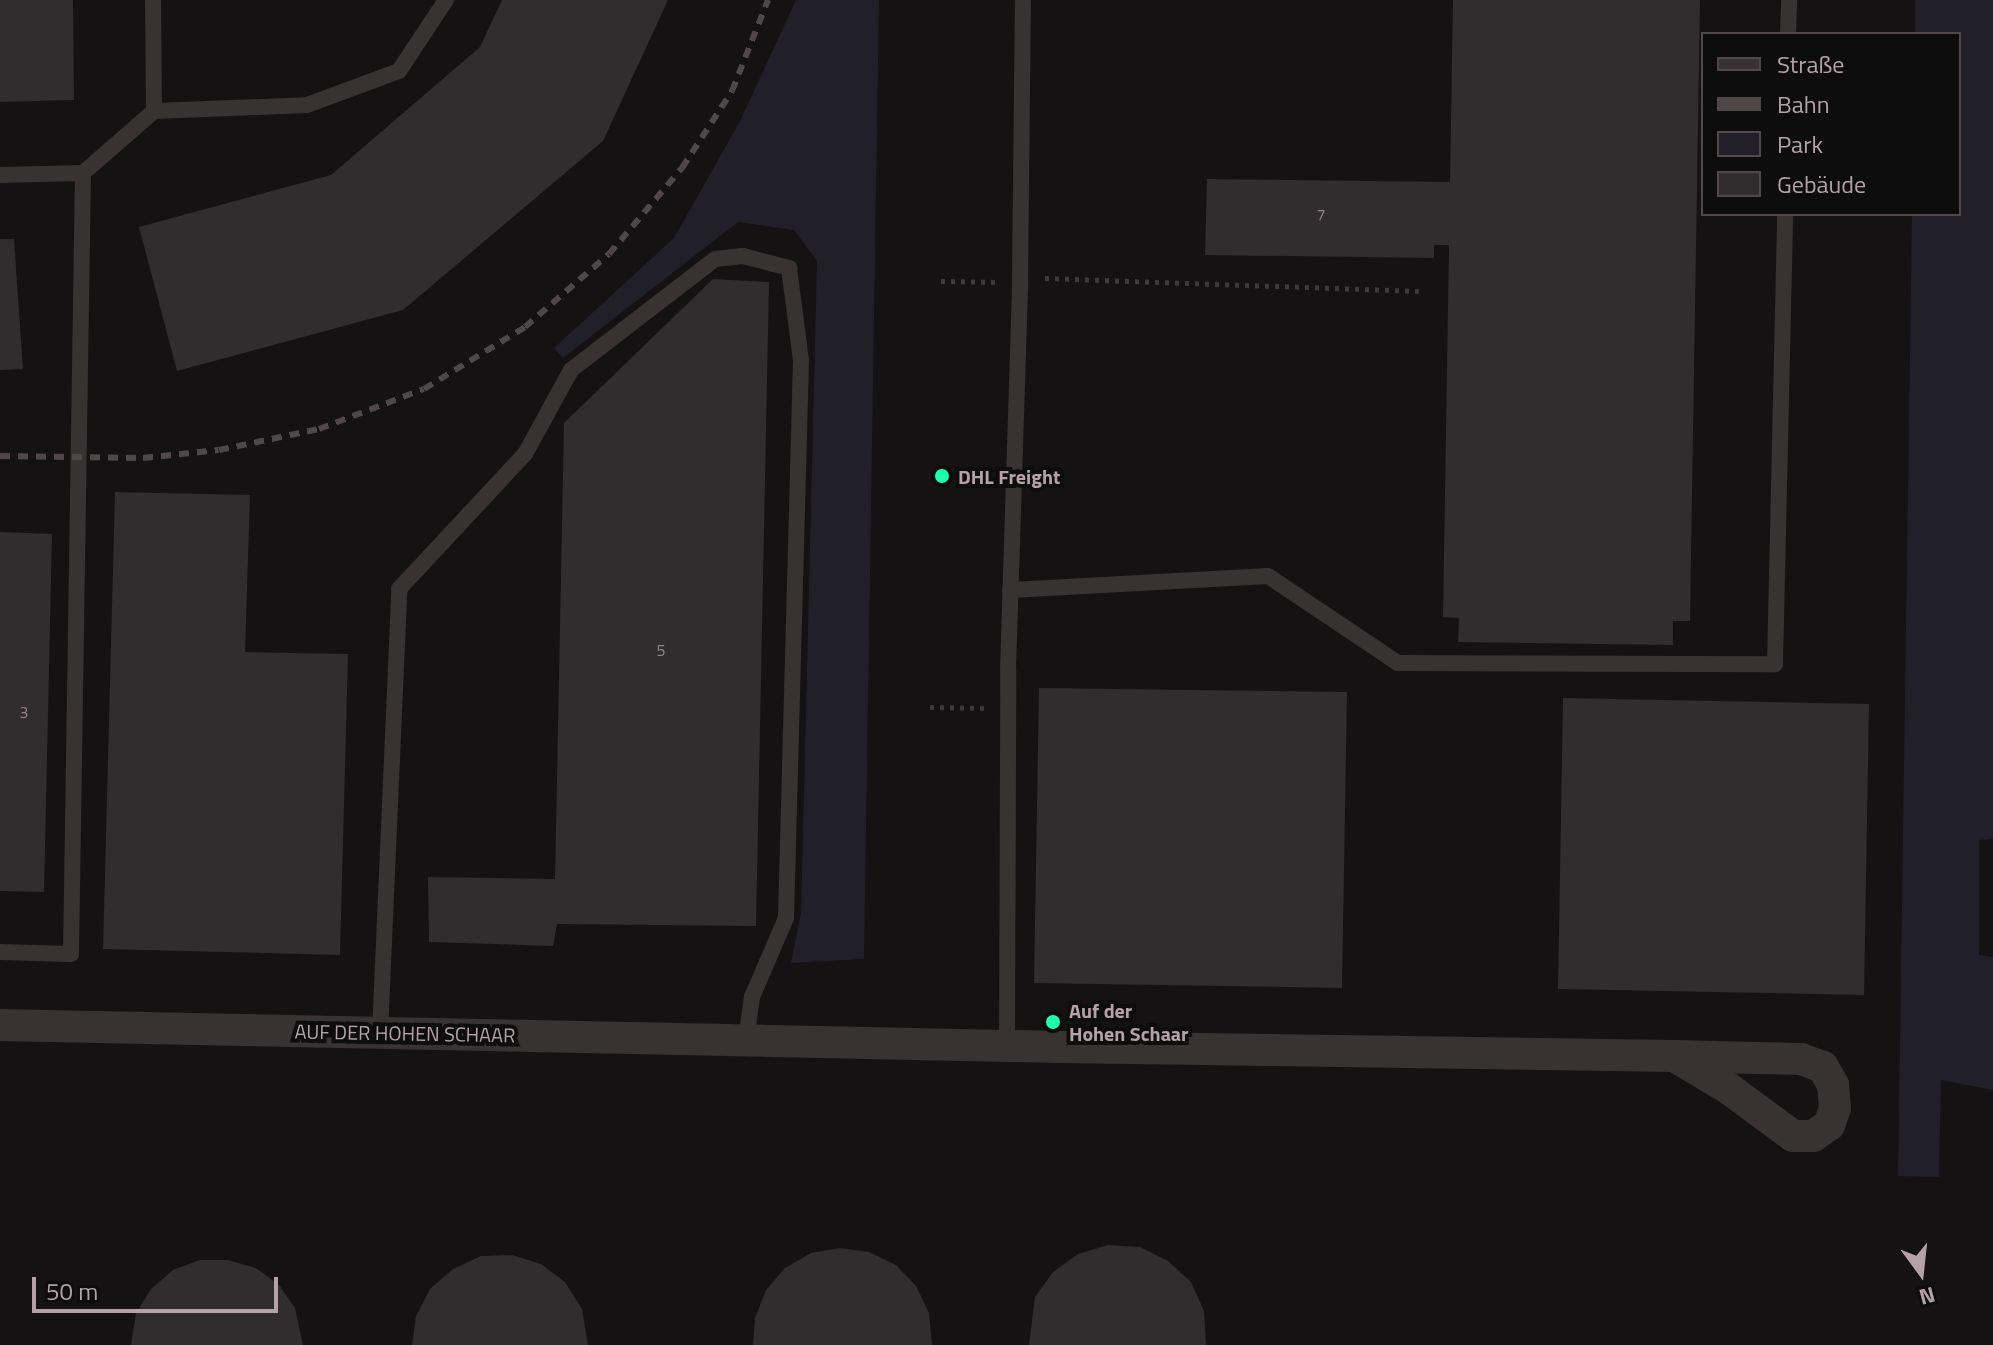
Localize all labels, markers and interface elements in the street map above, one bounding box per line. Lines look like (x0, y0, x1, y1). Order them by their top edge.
legend (1701, 32, 1961, 216)
text: Straße (1777, 46, 1844, 82)
text: Bahn (1777, 86, 1830, 122)
text: Park (1777, 126, 1823, 162)
text: Gebäude (1777, 166, 1866, 202)
house number: 7 (1317, 204, 1325, 224)
place label: DHL Freight (958, 464, 1060, 488)
marker: DHL Freight (933, 467, 951, 485)
house number: 5 (657, 640, 665, 660)
house number: 3 (20, 702, 28, 722)
place label: Auf der Hohen Schaar (1069, 998, 1189, 1045)
marker: Auf der Hohen Schaar (1044, 1013, 1062, 1031)
street label: AUF DER HOHEN SCHAAR (294, 1019, 516, 1047)
north arrow (1881, 1233, 1961, 1313)
scale bar (36, 1261, 282, 1311)
text: 50 m (46, 1273, 98, 1309)
text: N (1915, 1278, 1939, 1315)

